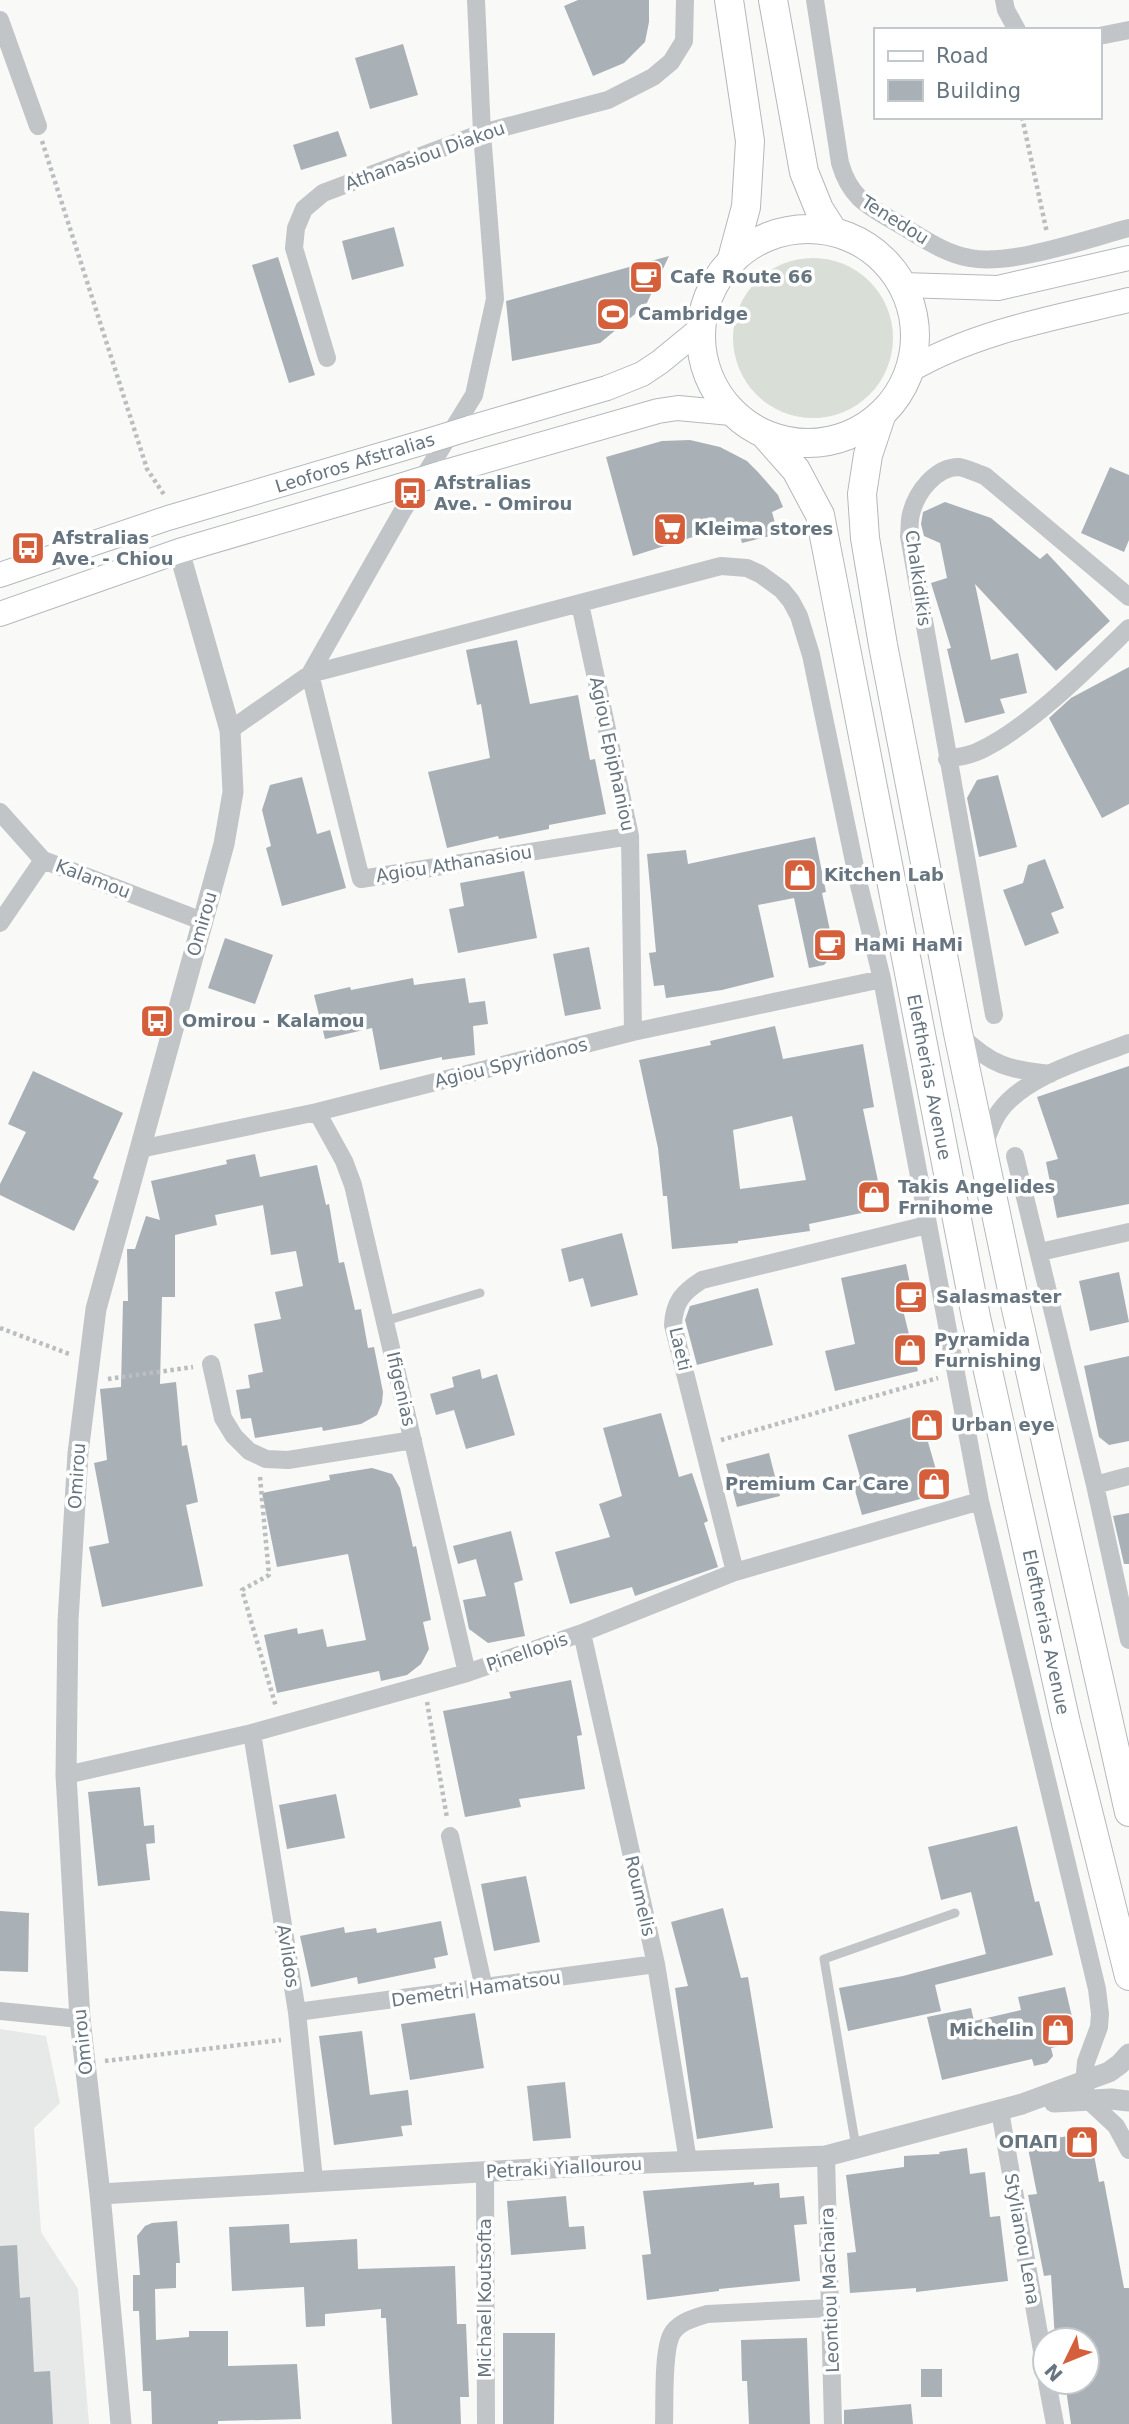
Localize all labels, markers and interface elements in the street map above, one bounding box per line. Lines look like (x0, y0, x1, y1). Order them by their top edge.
legend (874, 28, 1101, 119)
text: Road (936, 44, 989, 68)
text: Building (936, 79, 1021, 103)
street label: Athanasiou Diakou (342, 117, 508, 194)
street label: Tenedou (857, 190, 933, 248)
cafe icon: Cafe Route 66 (627, 258, 665, 296)
place label: Cafe Route 66 (670, 266, 813, 287)
sports icon: Cambridge (594, 295, 632, 333)
place label: Cambridge (638, 303, 748, 324)
street label: Leoforos Afstralias (273, 428, 437, 497)
place label: Afstralias Ave. - Omirou (434, 472, 572, 514)
bus stop icon: Afstralias Ave. - Omirou (391, 474, 429, 512)
supermarket icon: Kleima stores (651, 510, 689, 548)
place label: Kleima stores (694, 518, 833, 539)
place label: Afstralias Ave. - Chiou (52, 527, 173, 569)
bus stop icon: Afstralias Ave. - Chiou (9, 529, 47, 567)
street label: Chalkidikis (901, 529, 936, 627)
street label: Agiou Epiphaniou (586, 675, 639, 833)
street label: Agiou Athanasiou (374, 841, 533, 886)
street label: Kalamou (53, 855, 134, 902)
shop icon: Kitchen Lab (781, 856, 819, 894)
place label: Kitchen Lab (824, 864, 944, 885)
street label: Omirou (182, 889, 221, 959)
cafe icon: HaMi HaMi (811, 926, 849, 964)
place label: HaMi HaMi (854, 934, 963, 955)
street label: Eleftherias Avenue (903, 992, 956, 1162)
bus stop icon: Omirou - Kalamou (138, 1002, 176, 1040)
place label: Omirou - Kalamou (182, 1010, 365, 1031)
street label: Agiou Spyridonos (432, 1033, 590, 1092)
place label: Takis Angelides Frnihome (898, 1176, 1055, 1218)
shop icon: Takis Angelides Frnihome (855, 1178, 893, 1216)
cafe icon: Salasmaster (892, 1278, 930, 1316)
place label: Salasmaster (936, 1286, 1062, 1307)
street label: Laeti (665, 1325, 696, 1373)
place label: Pyramida Furnishing (934, 1329, 1041, 1371)
shop icon: Pyramida Furnishing (891, 1331, 929, 1369)
street label: Ifigenias (383, 1350, 420, 1428)
shop icon: Urban eye (908, 1406, 946, 1444)
place label: Urban eye (951, 1414, 1055, 1435)
street label: Omirou (64, 1442, 89, 1510)
shop icon: Premium Car Care (915, 1465, 953, 1503)
place label: Premium Car Care (725, 1473, 909, 1494)
street label: Eleftherias Avenue (1019, 1547, 1074, 1716)
street label: Pinellopis (483, 1628, 570, 1675)
street label: Roumelis (621, 1854, 660, 1938)
street label: Avlidos (273, 1923, 304, 1989)
street label: Demetri Hamatsou (390, 1966, 562, 2011)
street label: Omirou (69, 2008, 96, 2076)
shop icon: Michelin (1039, 2011, 1077, 2049)
place label: Michelin (949, 2019, 1034, 2040)
shop icon: ΟΠΑΠ (1063, 2123, 1101, 2161)
place label: ΟΠΑΠ (999, 2131, 1058, 2152)
street label: Petraki Yiallourou (485, 2153, 642, 2182)
street label: Stylianou Lena (1001, 2172, 1044, 2306)
street label: Leontiou Machaira (816, 2207, 843, 2373)
street label: Michael Koutsofta (474, 2218, 495, 2378)
north arrow (1031, 2326, 1101, 2396)
text: N (1040, 2359, 1067, 2386)

